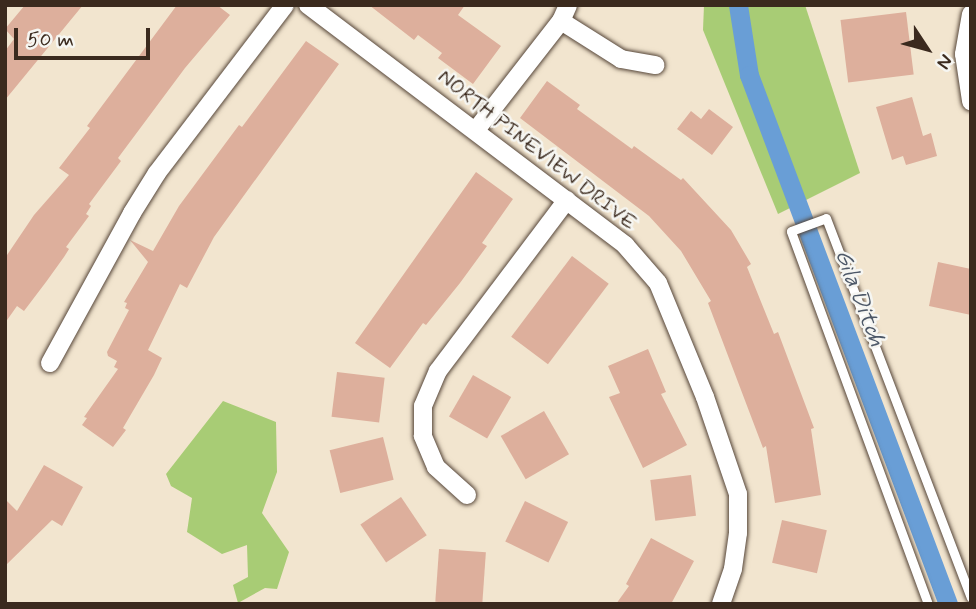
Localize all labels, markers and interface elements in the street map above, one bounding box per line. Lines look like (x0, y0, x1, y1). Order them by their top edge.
scale bar (18, 14, 154, 58)
north arrow (892, 14, 962, 84)
text: 50 m (27, 26, 74, 54)
text: N (931, 49, 958, 74)
street label: NORTH PINEVIEW DRIVE (430, 63, 644, 237)
water label: Gila Ditch (829, 248, 889, 348)

